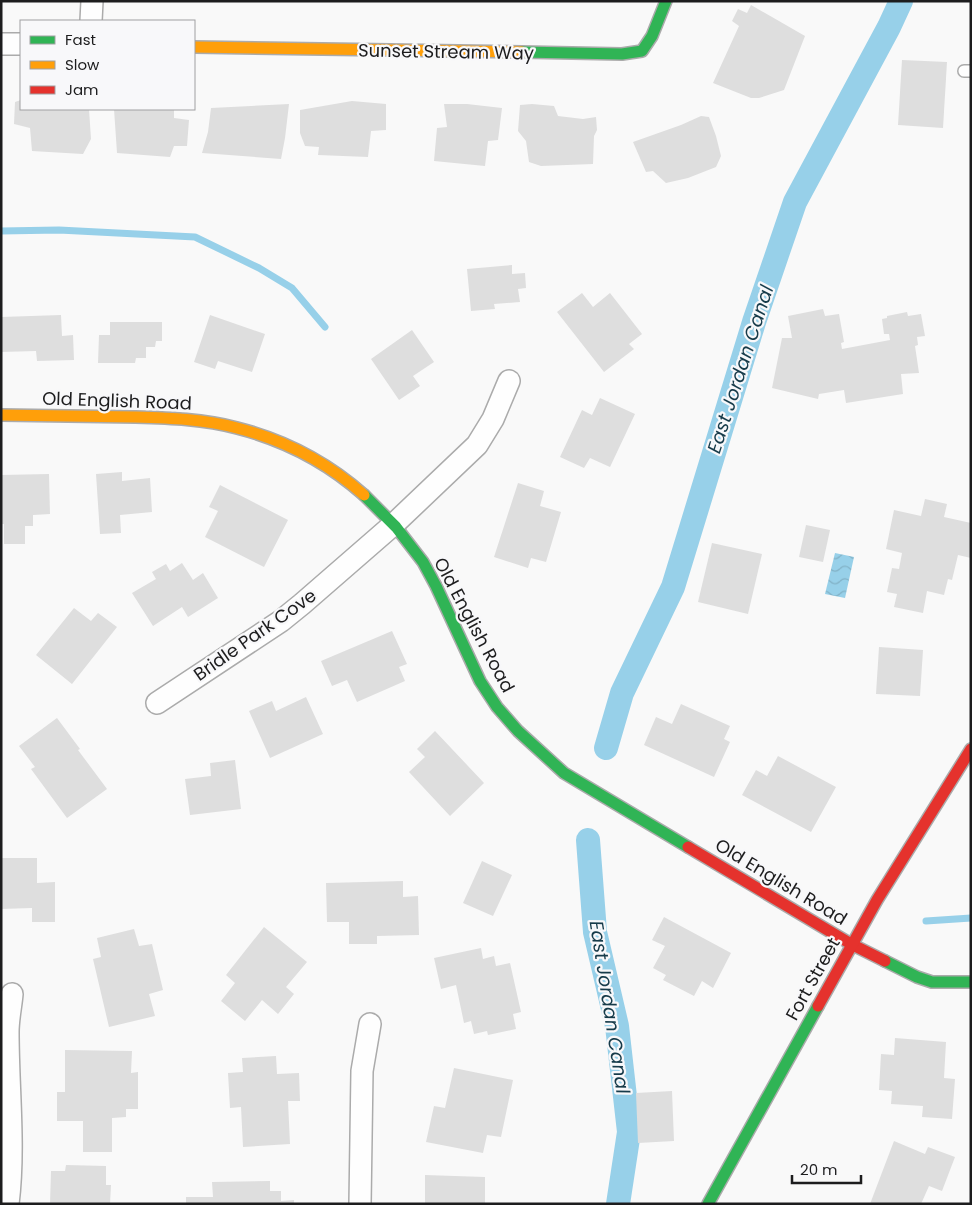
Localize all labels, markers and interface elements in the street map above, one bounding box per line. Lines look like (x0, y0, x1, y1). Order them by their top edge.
legend (20, 20, 195, 110)
text: Fast (65, 29, 96, 50)
street label: Sunset Stream Way (358, 37, 534, 66)
text: Slow (65, 54, 100, 75)
text: Jam (65, 79, 99, 100)
water label: East Jordan Canal (701, 281, 780, 457)
street label: Old English Road (42, 385, 192, 416)
street label: Old English Road (428, 553, 521, 697)
street label: Bridle Park Cove (188, 583, 321, 686)
street label: Old English Road (711, 832, 852, 931)
water label: East Jordan Canal (582, 918, 637, 1096)
street label: Fort Street (779, 933, 846, 1025)
scale bar (792, 1152, 861, 1184)
text: 20 m (800, 1159, 838, 1180)

